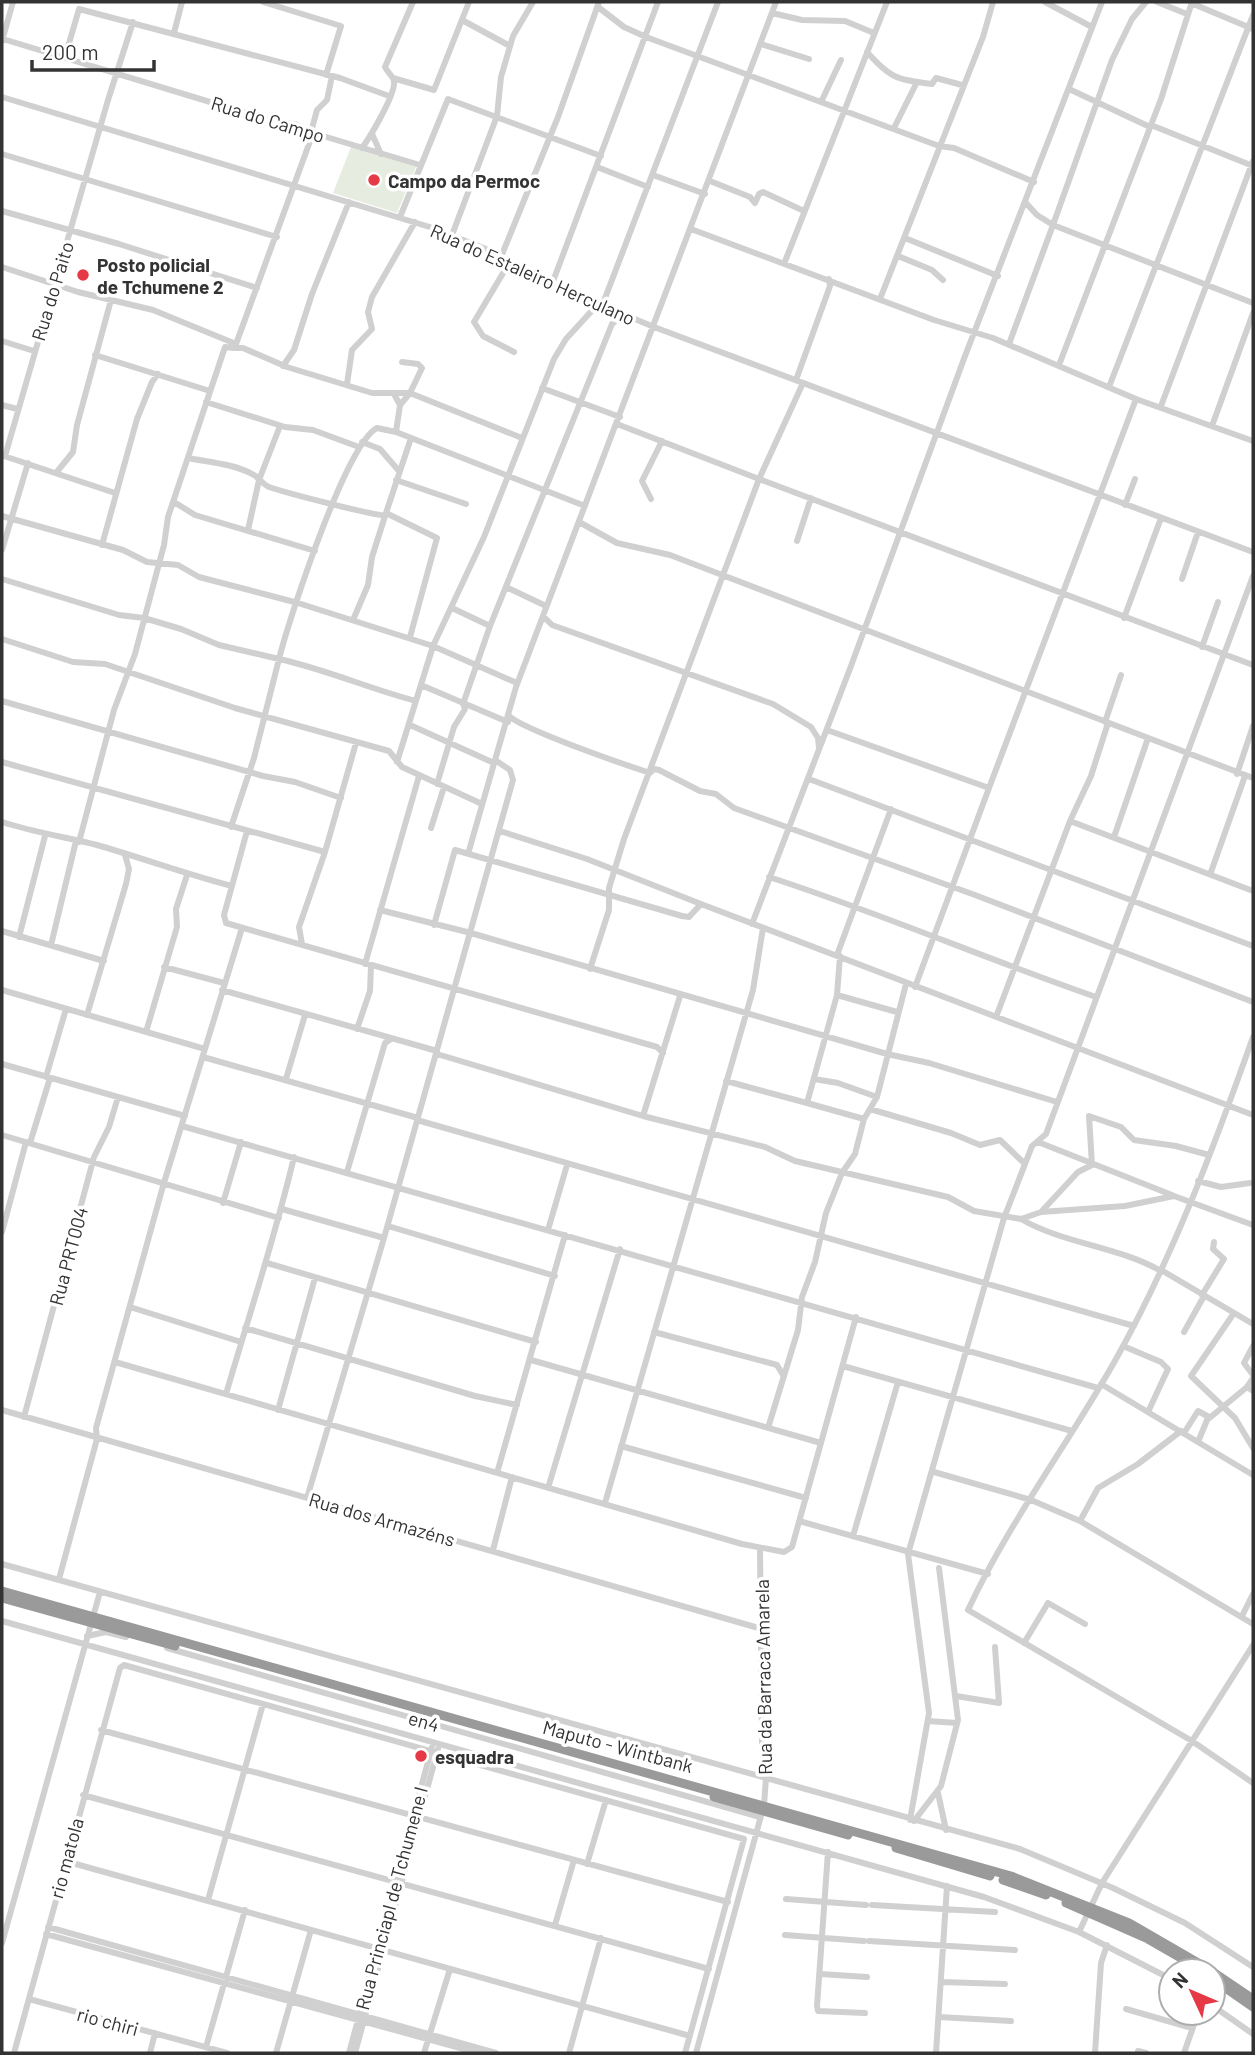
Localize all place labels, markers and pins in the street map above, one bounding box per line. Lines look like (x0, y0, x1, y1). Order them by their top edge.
place label: Campo da Permoc (388, 169, 540, 192)
marker: Campo da Permoc (366, 172, 382, 188)
place label: Posto policial de Tchumene 2 (97, 253, 224, 298)
marker: Posto policial de Tchumene 2 (75, 267, 91, 283)
place label: esquadra (435, 1745, 514, 1768)
marker: esquadra (413, 1748, 429, 1764)

